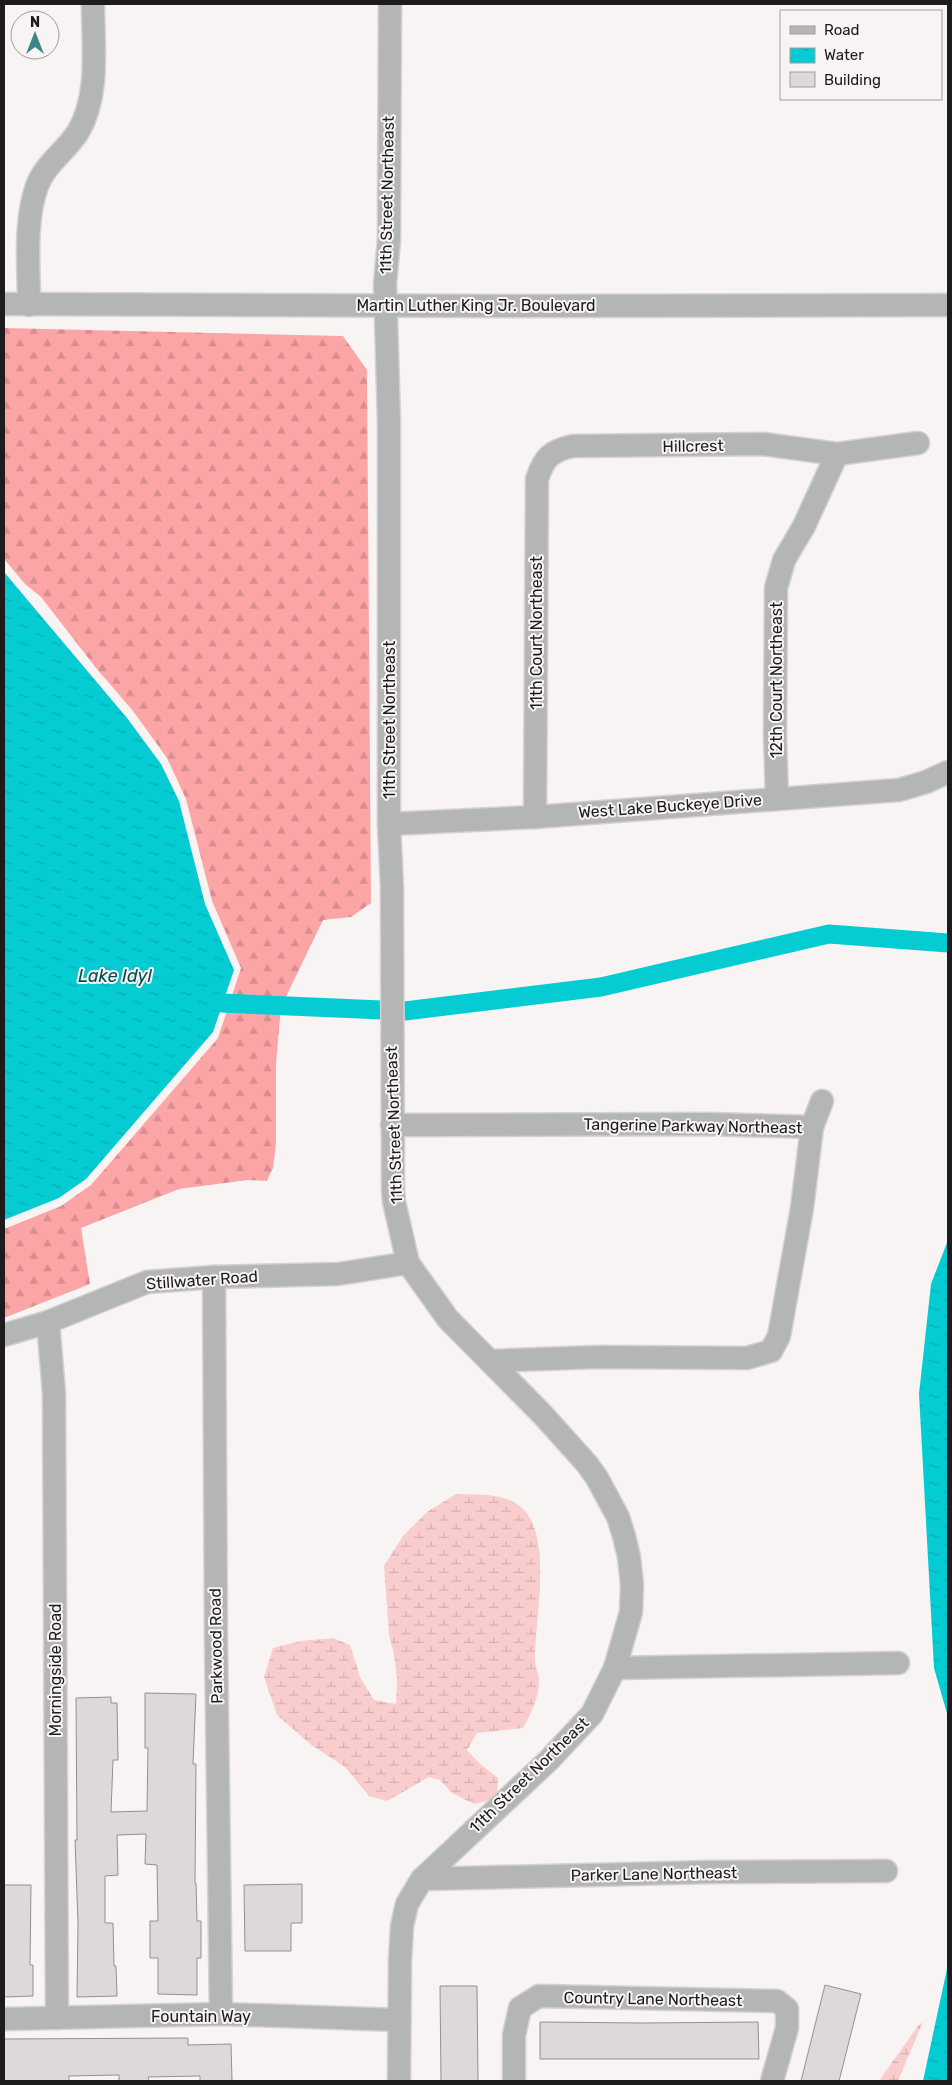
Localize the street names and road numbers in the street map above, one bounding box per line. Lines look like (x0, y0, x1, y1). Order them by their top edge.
street label: 11th Street Northeast (376, 116, 398, 274)
street label: Martin Luther King Jr. Boulevard (356, 296, 596, 315)
street label: Hillcrest (662, 436, 724, 456)
street label: 11th Court Northeast (527, 556, 546, 710)
street label: 12th Court Northeast (767, 602, 786, 758)
street label: 11th Street Northeast (380, 641, 399, 799)
street label: West Lake Buckeye Drive (578, 790, 762, 822)
street label: 11th Street Northeast (382, 1046, 406, 1204)
street label: Tangerine Parkway Northeast (583, 1115, 803, 1137)
street label: Stillwater Road (145, 1267, 259, 1293)
street label: Parkwood Road (205, 1588, 227, 1704)
street label: Morningside Road (46, 1603, 65, 1737)
street label: 11th Street Northeast (465, 1713, 593, 1837)
street label: Parker Lane Northeast (571, 1863, 737, 1885)
street label: Country Lane Northeast (563, 1988, 743, 2010)
street label: Fountain Way (151, 2007, 251, 2026)

